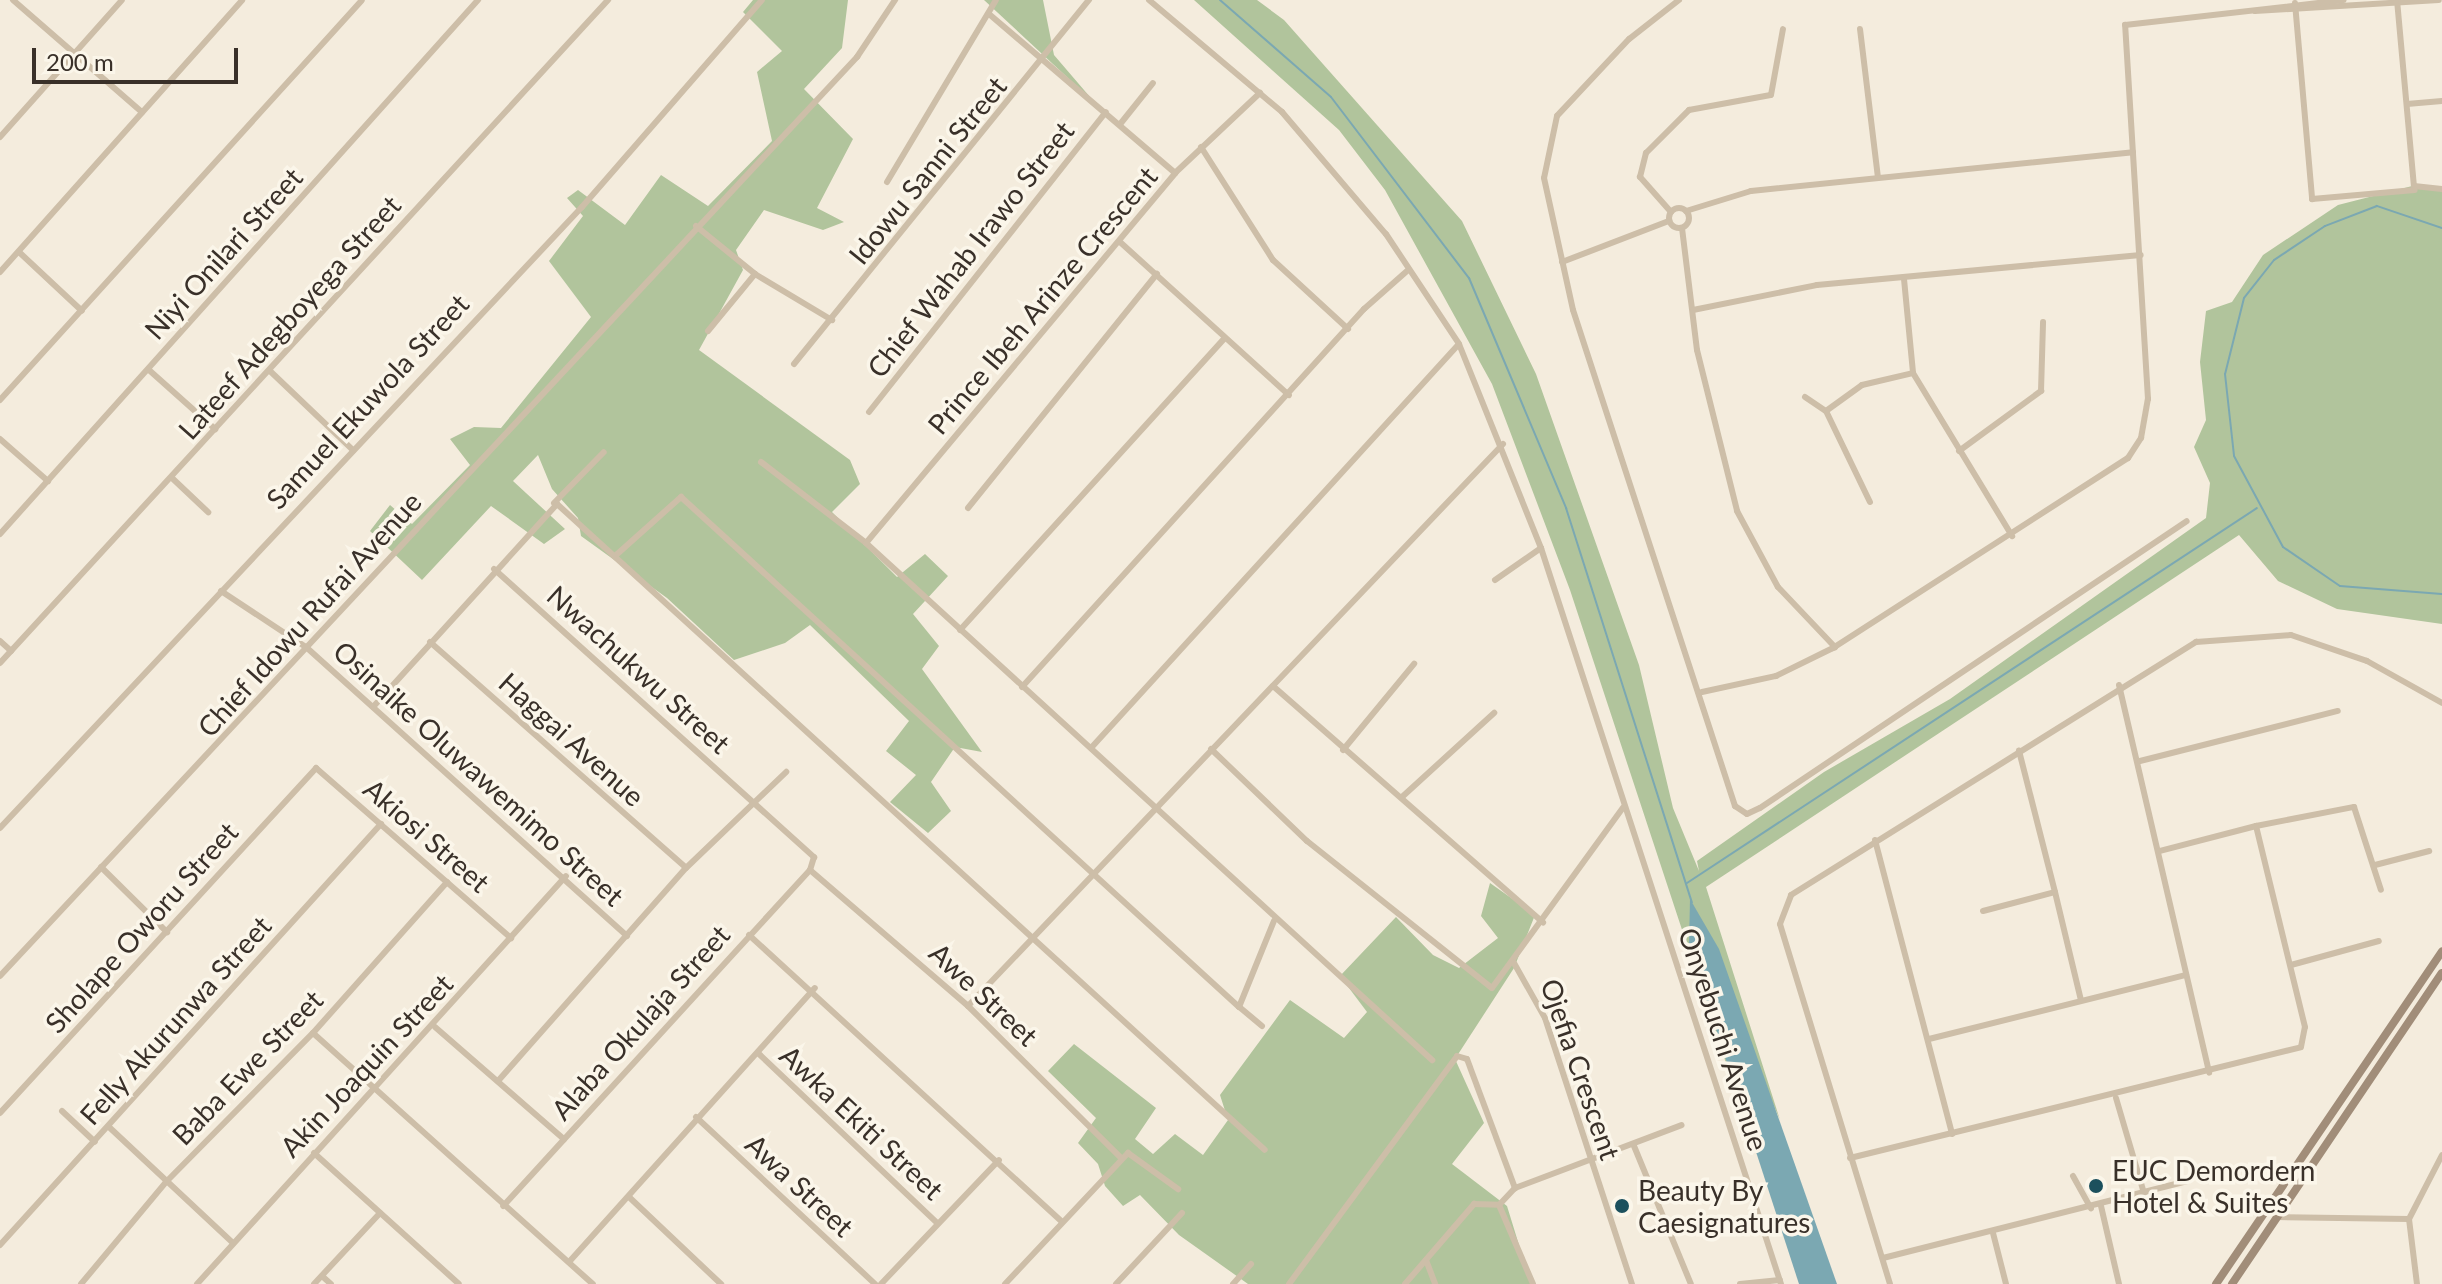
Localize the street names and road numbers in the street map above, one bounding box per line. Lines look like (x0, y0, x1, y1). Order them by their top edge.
street label: Idowu Sanni Street (841, 70, 1013, 270)
street label: Chief Wahab Irawo Street (859, 114, 1081, 384)
street label: Prince Ibeh Arinze Crescent (920, 159, 1164, 441)
street label: Niyi Onilari Street (137, 160, 309, 346)
street label: Lateef Adegboyega Street (170, 188, 408, 446)
street label: Samuel Ekuwola Street (259, 287, 475, 515)
street label: Chief Idowu Rufai Avenue (190, 484, 428, 744)
street label: Nwachukwu Street (541, 578, 737, 760)
street label: Osinaike Oluwawemimo Street (327, 634, 631, 912)
street label: Haggai Avenue (492, 665, 652, 813)
street label: Akiosi Street (357, 771, 497, 899)
street label: Sholape Oworu Street (38, 815, 244, 1039)
street label: Felly Akurunwa Street (72, 908, 278, 1132)
street label: Alaba Okulaja Street (544, 918, 736, 1126)
street label: Onyebuchi Avenue (1672, 923, 1776, 1155)
street label: Awe Street (923, 935, 1045, 1053)
street label: Akin Joaquin Street (272, 966, 460, 1164)
street label: Ojefia Crescent (1534, 974, 1628, 1164)
street label: Baba Ewe Street (165, 983, 329, 1151)
street label: Awka Ekiti Street (774, 1038, 950, 1206)
street label: Awa Street (739, 1127, 861, 1243)

